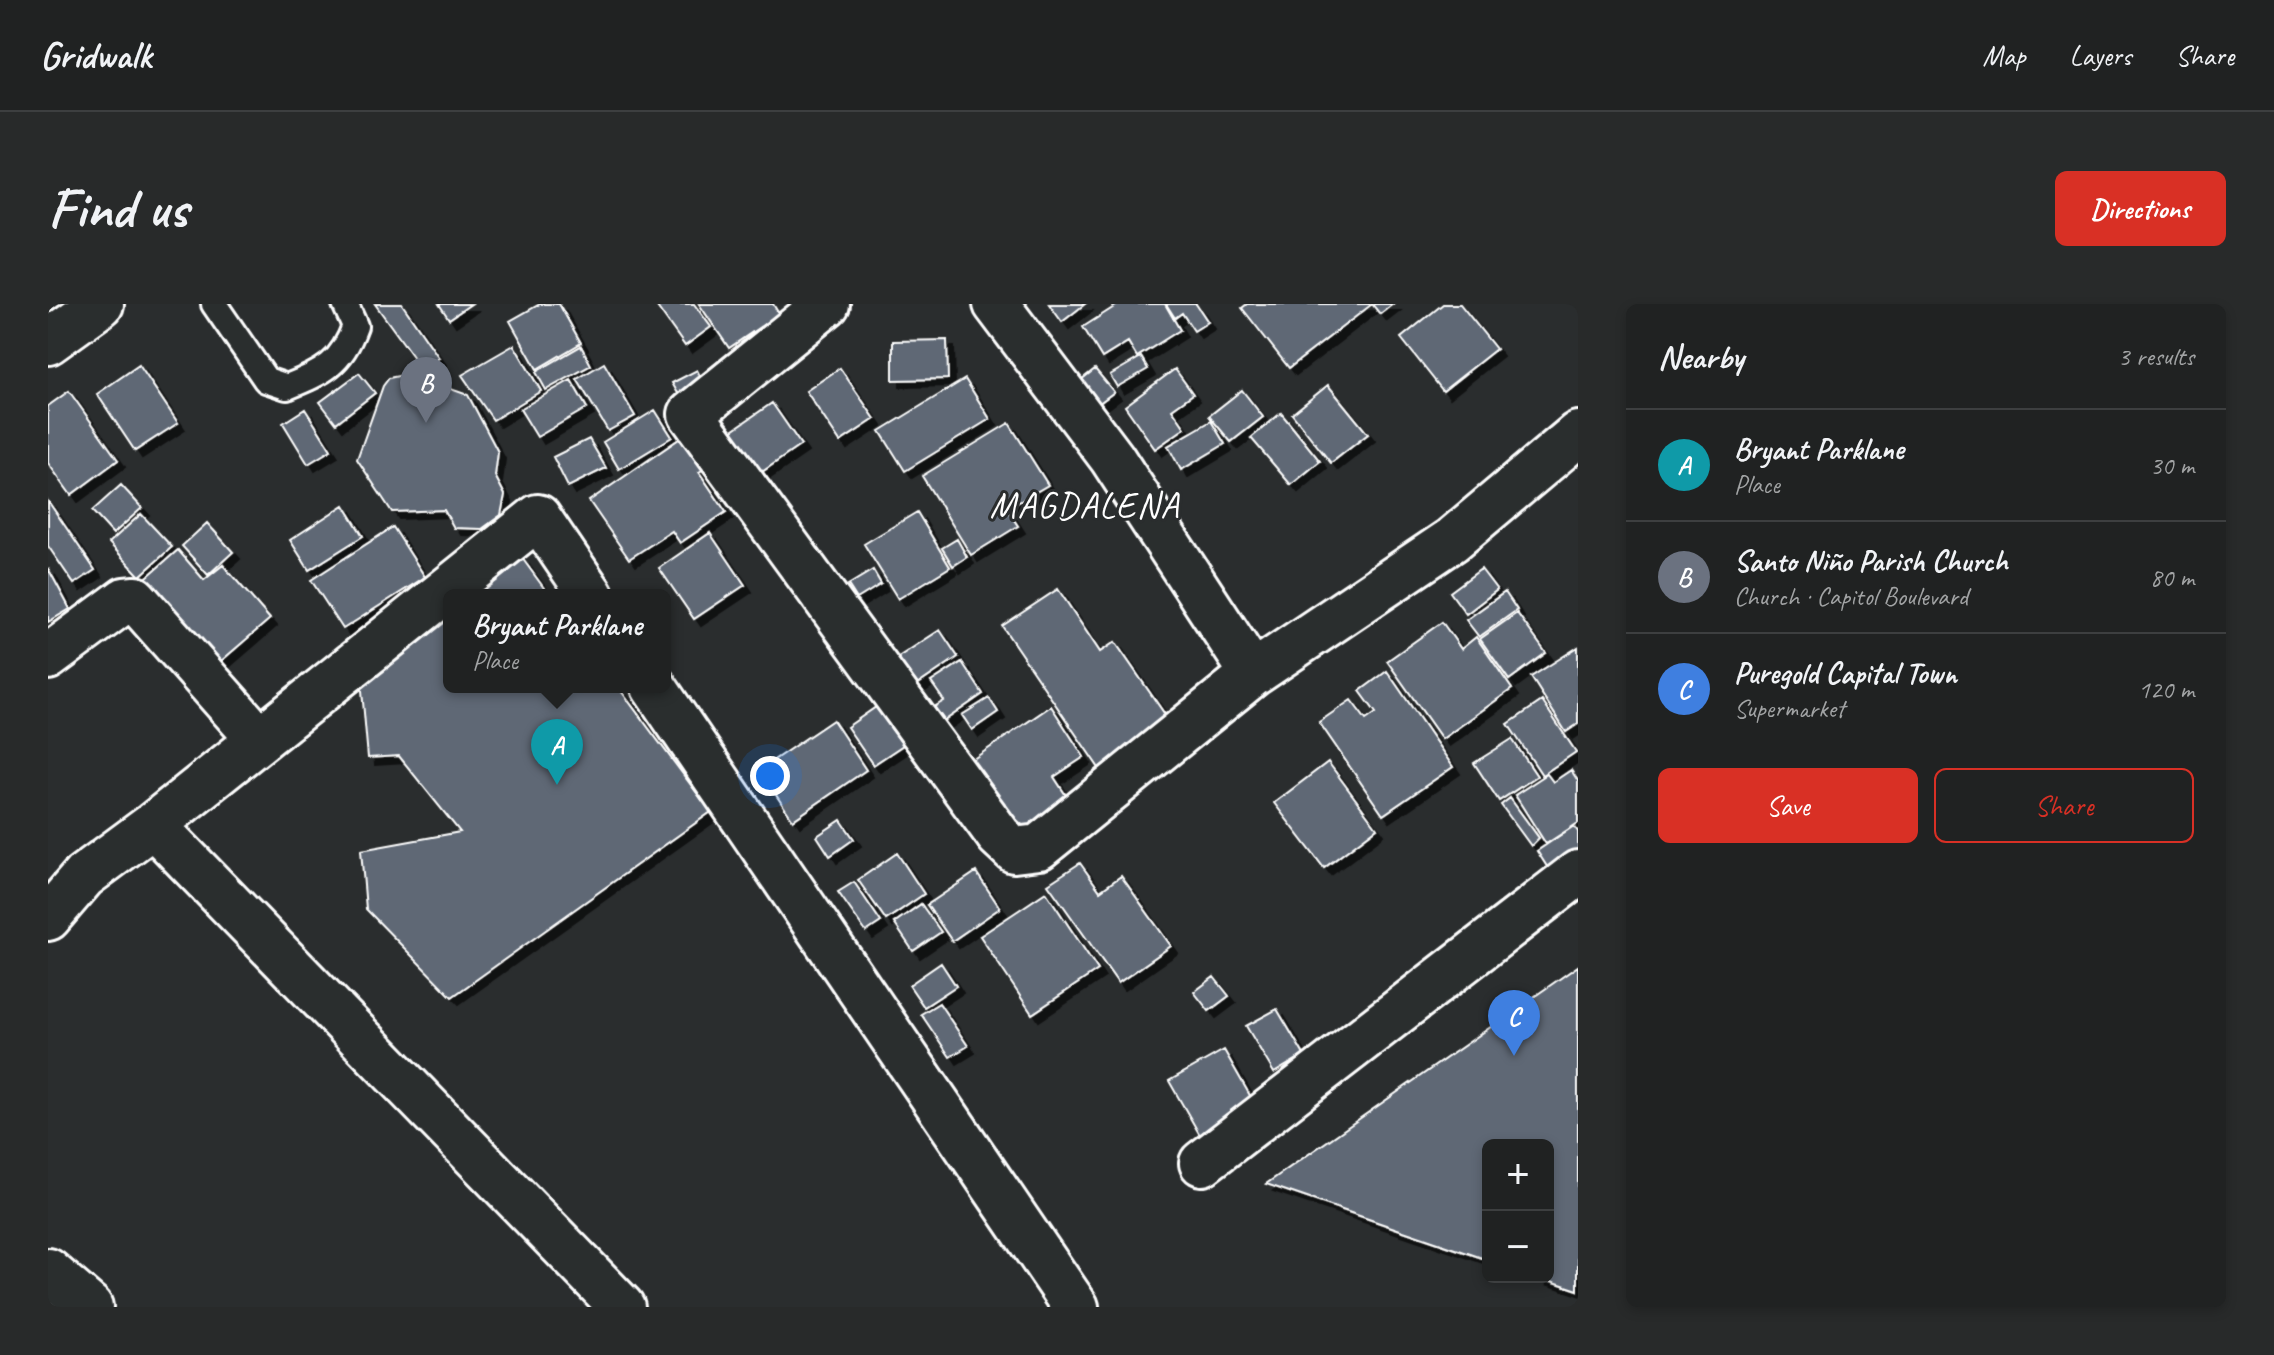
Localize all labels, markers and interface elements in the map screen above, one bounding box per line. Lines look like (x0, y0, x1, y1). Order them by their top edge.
text: Gridwalk (40, 32, 152, 79)
text: Map (1983, 38, 2026, 73)
text: Layers (2070, 38, 2131, 73)
text: Share (2175, 38, 2234, 73)
button: Directions (2055, 171, 2226, 246)
text: Find us (48, 173, 188, 244)
text: Nearby (1658, 335, 1744, 378)
text: 3 results (2118, 340, 2194, 373)
pin: B (400, 357, 452, 423)
text: Bryant Parklane (1734, 430, 1904, 468)
text: A (1677, 449, 1691, 482)
text: 30 m (2150, 449, 2194, 482)
text: Place (1734, 468, 1780, 501)
district label: MAGDALENA (990, 482, 1180, 528)
text: Santo Niño Parish Church (1734, 542, 2008, 580)
text: B (1677, 561, 1691, 594)
text: 80 m (2150, 561, 2194, 594)
text: Church · Capitol Boulevard (1734, 580, 1968, 613)
popup (443, 589, 671, 693)
text: Bryant Parklane (472, 606, 642, 644)
text: Place (472, 644, 518, 677)
text: Puregold Capital Town (1734, 654, 1957, 692)
text: C (1678, 673, 1690, 706)
text: 120 m (2138, 673, 2194, 706)
text: Supermarket (1734, 692, 1845, 725)
pin: A (531, 719, 583, 785)
your location (750, 756, 790, 796)
button: Save (1658, 768, 1918, 843)
button: Share (1934, 768, 2194, 843)
pin: C (1488, 990, 1540, 1056)
map controls (1482, 1139, 1554, 1283)
button: + (1482, 1139, 1554, 1211)
button: − (1482, 1211, 1554, 1283)

